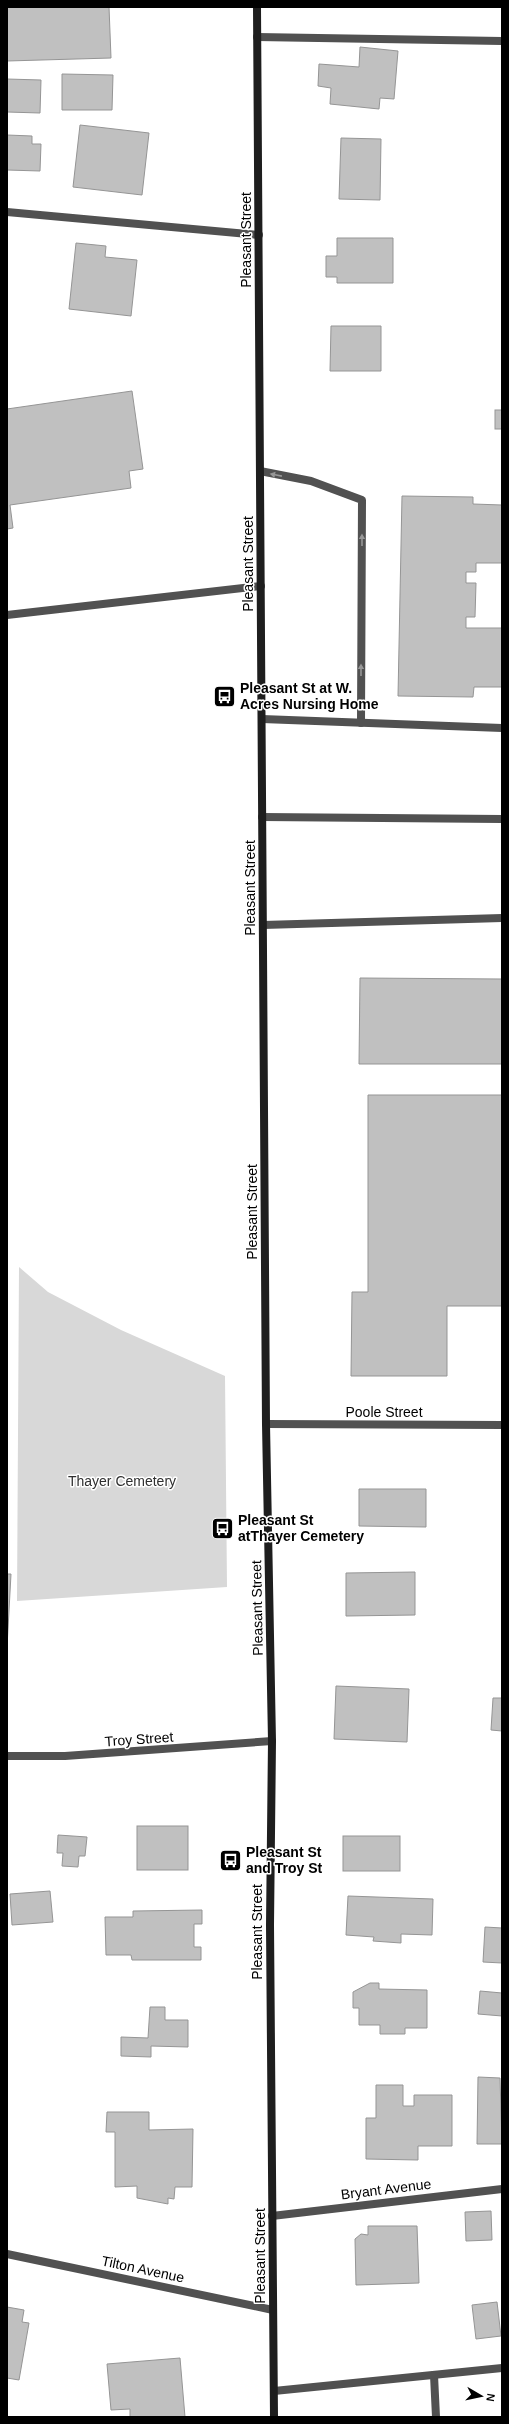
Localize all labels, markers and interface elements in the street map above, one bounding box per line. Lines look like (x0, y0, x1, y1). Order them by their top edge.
street label: Pleasant Street (238, 192, 254, 288)
one-way arrow (270, 471, 282, 477)
street label: Pleasant Street (240, 516, 256, 612)
one-way arrow (359, 533, 365, 546)
one-way arrow (358, 663, 364, 676)
place label: Pleasant St at W. Acres Nursing Home (240, 680, 379, 712)
bus stop icon: Pleasant St at W. Acres Nursing Home (212, 683, 238, 709)
street label: Pleasant Street (242, 840, 258, 936)
street label: Pleasant Street (244, 1164, 260, 1260)
street label: Poole Street (345, 1404, 423, 1420)
park label: Thayer Cemetery (68, 1473, 176, 1489)
place label: Pleasant St atThayer Cemetery (238, 1512, 364, 1544)
bus stop icon: Pleasant St atThayer Cemetery (210, 1515, 236, 1541)
street label: Pleasant Street (248, 1560, 266, 1656)
street label: Troy Street (104, 1729, 174, 1749)
place label: Pleasant St and Troy St (246, 1844, 323, 1876)
bus stop icon: Pleasant St and Troy St (218, 1847, 244, 1873)
street label: Pleasant Street (249, 1884, 265, 1980)
street label: Bryant Avenue (340, 2176, 432, 2202)
street label: Pleasant Street (252, 2208, 268, 2304)
street label: Tilton Avenue (100, 2252, 186, 2286)
north arrow (461, 2376, 501, 2416)
text: N (484, 2393, 497, 2402)

